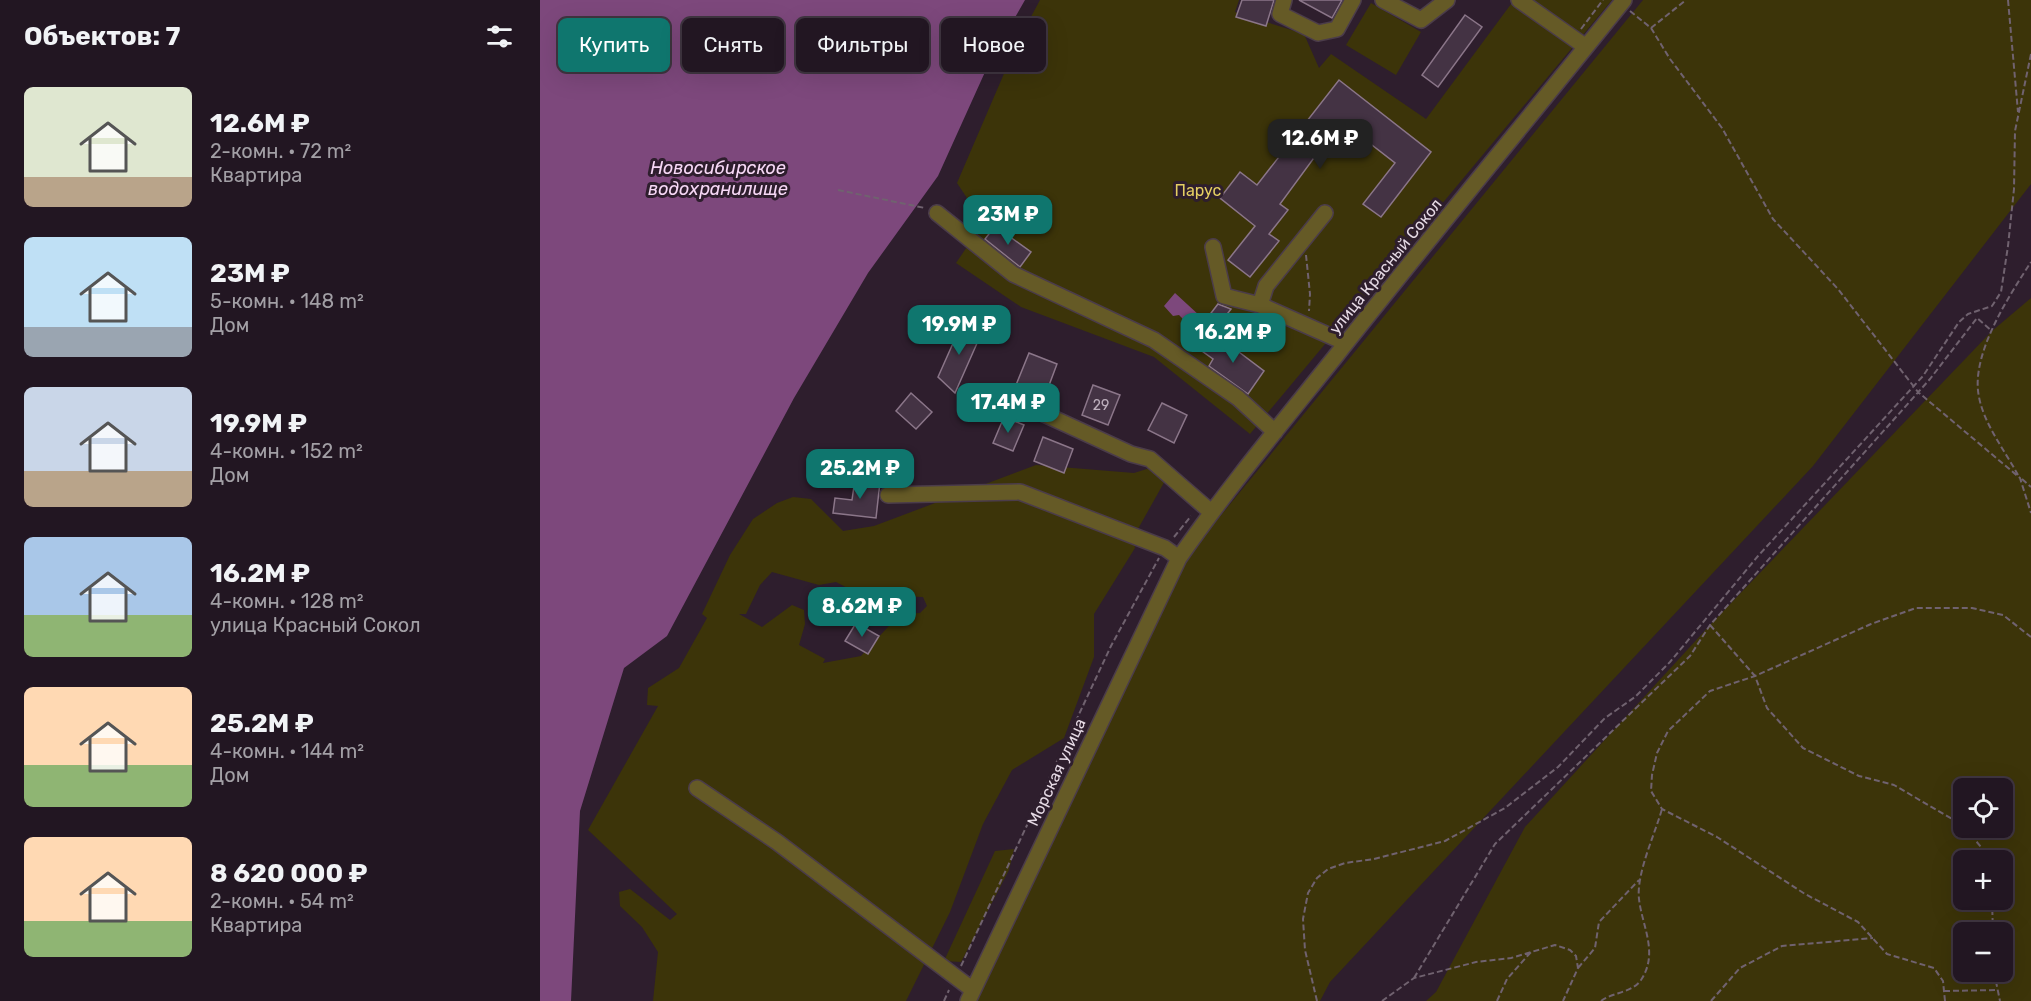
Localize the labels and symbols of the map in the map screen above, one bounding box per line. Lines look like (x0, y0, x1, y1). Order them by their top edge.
pin: 12.6M ₽ (1265, 119, 1375, 170)
water label: Новосибирское водохранилище (648, 157, 788, 200)
park label: Парус (1175, 181, 1222, 200)
pin: 23M ₽ (966, 195, 1050, 246)
street label: улица Красный Сокол (1325, 195, 1446, 338)
pin: 19.9M ₽ (904, 305, 1014, 356)
pin: 16.2M ₽ (1178, 313, 1288, 364)
pin: 17.4M ₽ (953, 383, 1063, 434)
house number: 29 (1093, 397, 1109, 414)
pin: 25.2M ₽ (805, 449, 915, 500)
pin: 8.62M ₽ (807, 587, 917, 638)
street label: Морская улица (1023, 715, 1090, 829)

